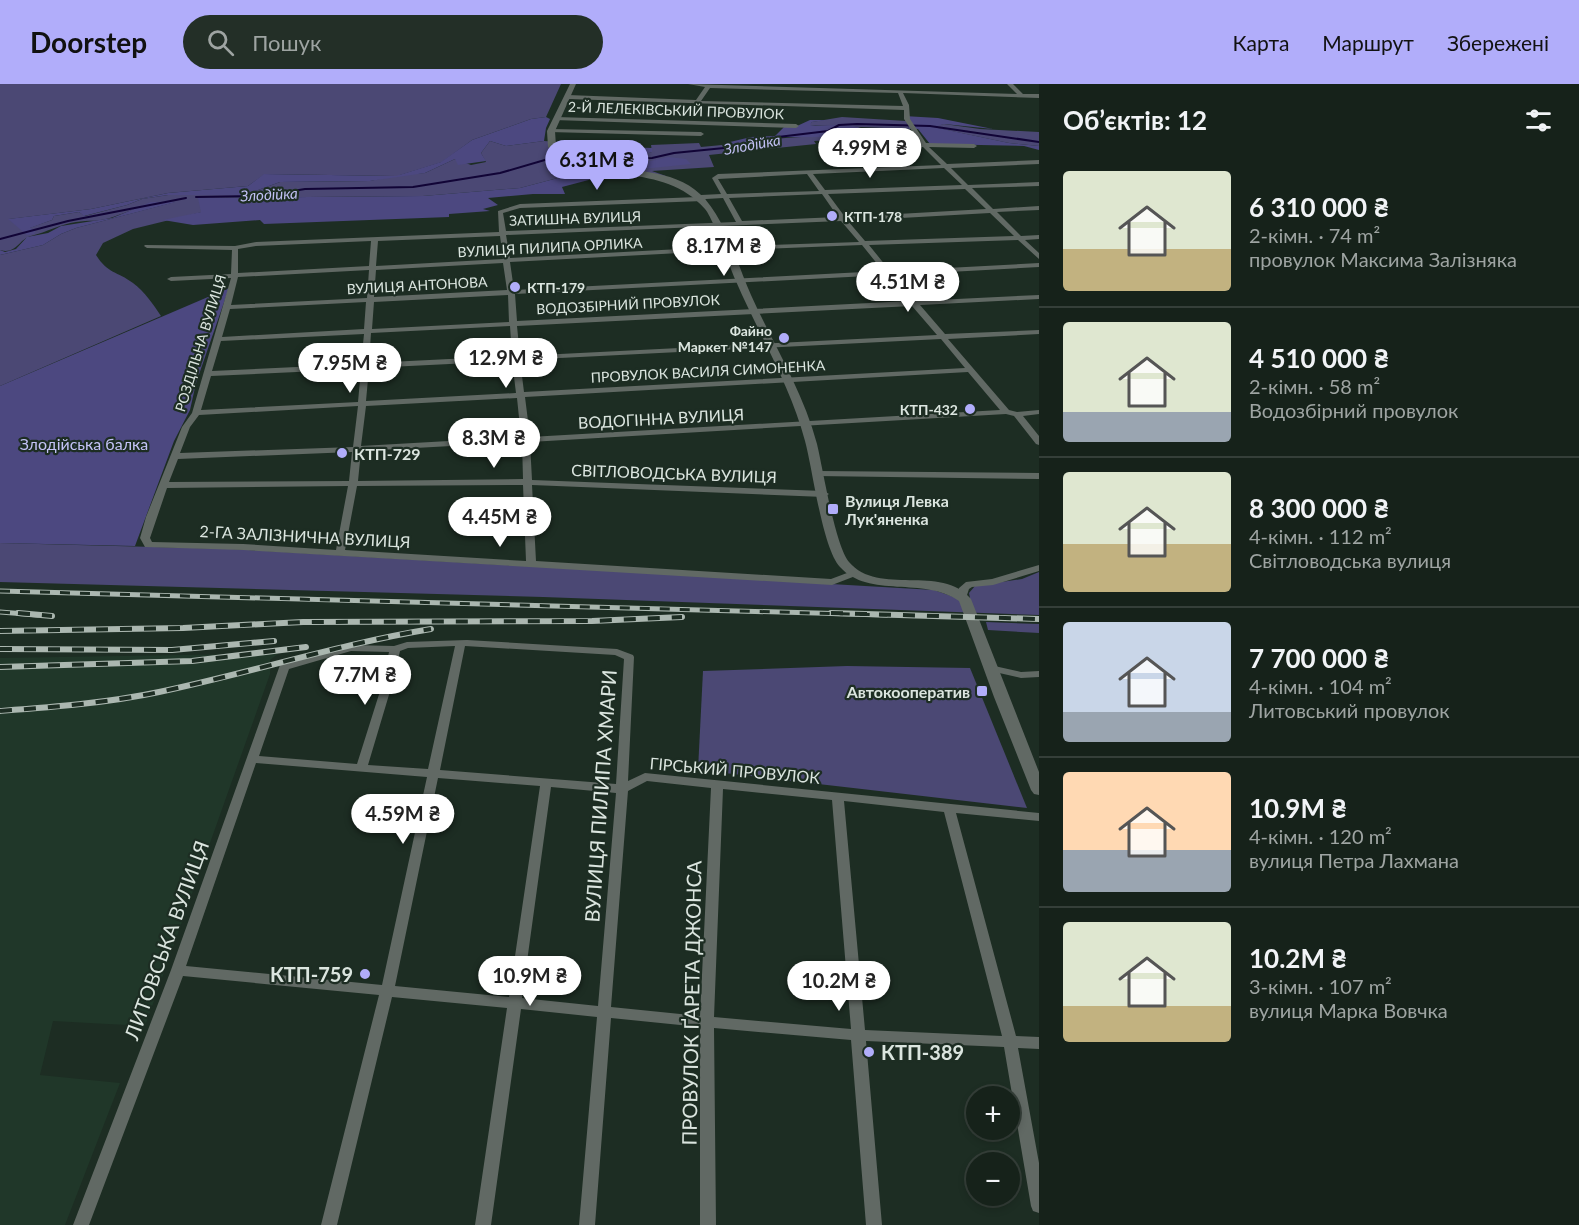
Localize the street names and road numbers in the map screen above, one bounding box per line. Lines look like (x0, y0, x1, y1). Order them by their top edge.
street label: 2-Й ЛЕЛЕКІВСЬКИЙ ПРОВУЛОК (568, 98, 785, 122)
street label: ЗАТИШНА ВУЛИЦЯ (509, 207, 641, 229)
street label: ВУЛИЦЯ ПИЛИПА ОРЛИКА (457, 234, 643, 260)
street label: РОЗДІЛЬНА ВУЛИЦЯ (171, 272, 229, 414)
street label: ВУЛИЦЯ АНТОНОВА (346, 273, 488, 297)
street label: ВОДОЗБІРНИЙ ПРОВУЛОК (536, 291, 721, 317)
street label: ПРОВУЛОК ВАСИЛЯ СИМОНЕНКА (590, 356, 826, 386)
street label: ВОДОГІННА ВУЛИЦЯ (577, 404, 745, 432)
street label: СВІТЛОВОДСЬКА ВУЛИЦЯ (571, 460, 777, 486)
street label: 2-ГА ЗАЛІЗНИЧНА ВУЛИЦЯ (199, 521, 411, 551)
street label: ВУЛИЦЯ ПИЛИПА ХМАРИ (579, 669, 621, 923)
street label: ГІРСЬКИЙ ПРОВУЛОК (649, 753, 821, 787)
street label: ЛИТОВСЬКА ВУЛИЦЯ (118, 837, 213, 1044)
street label: ПРОВУЛОК ҐАРЕТА ДЖОНСА (677, 860, 705, 1146)

